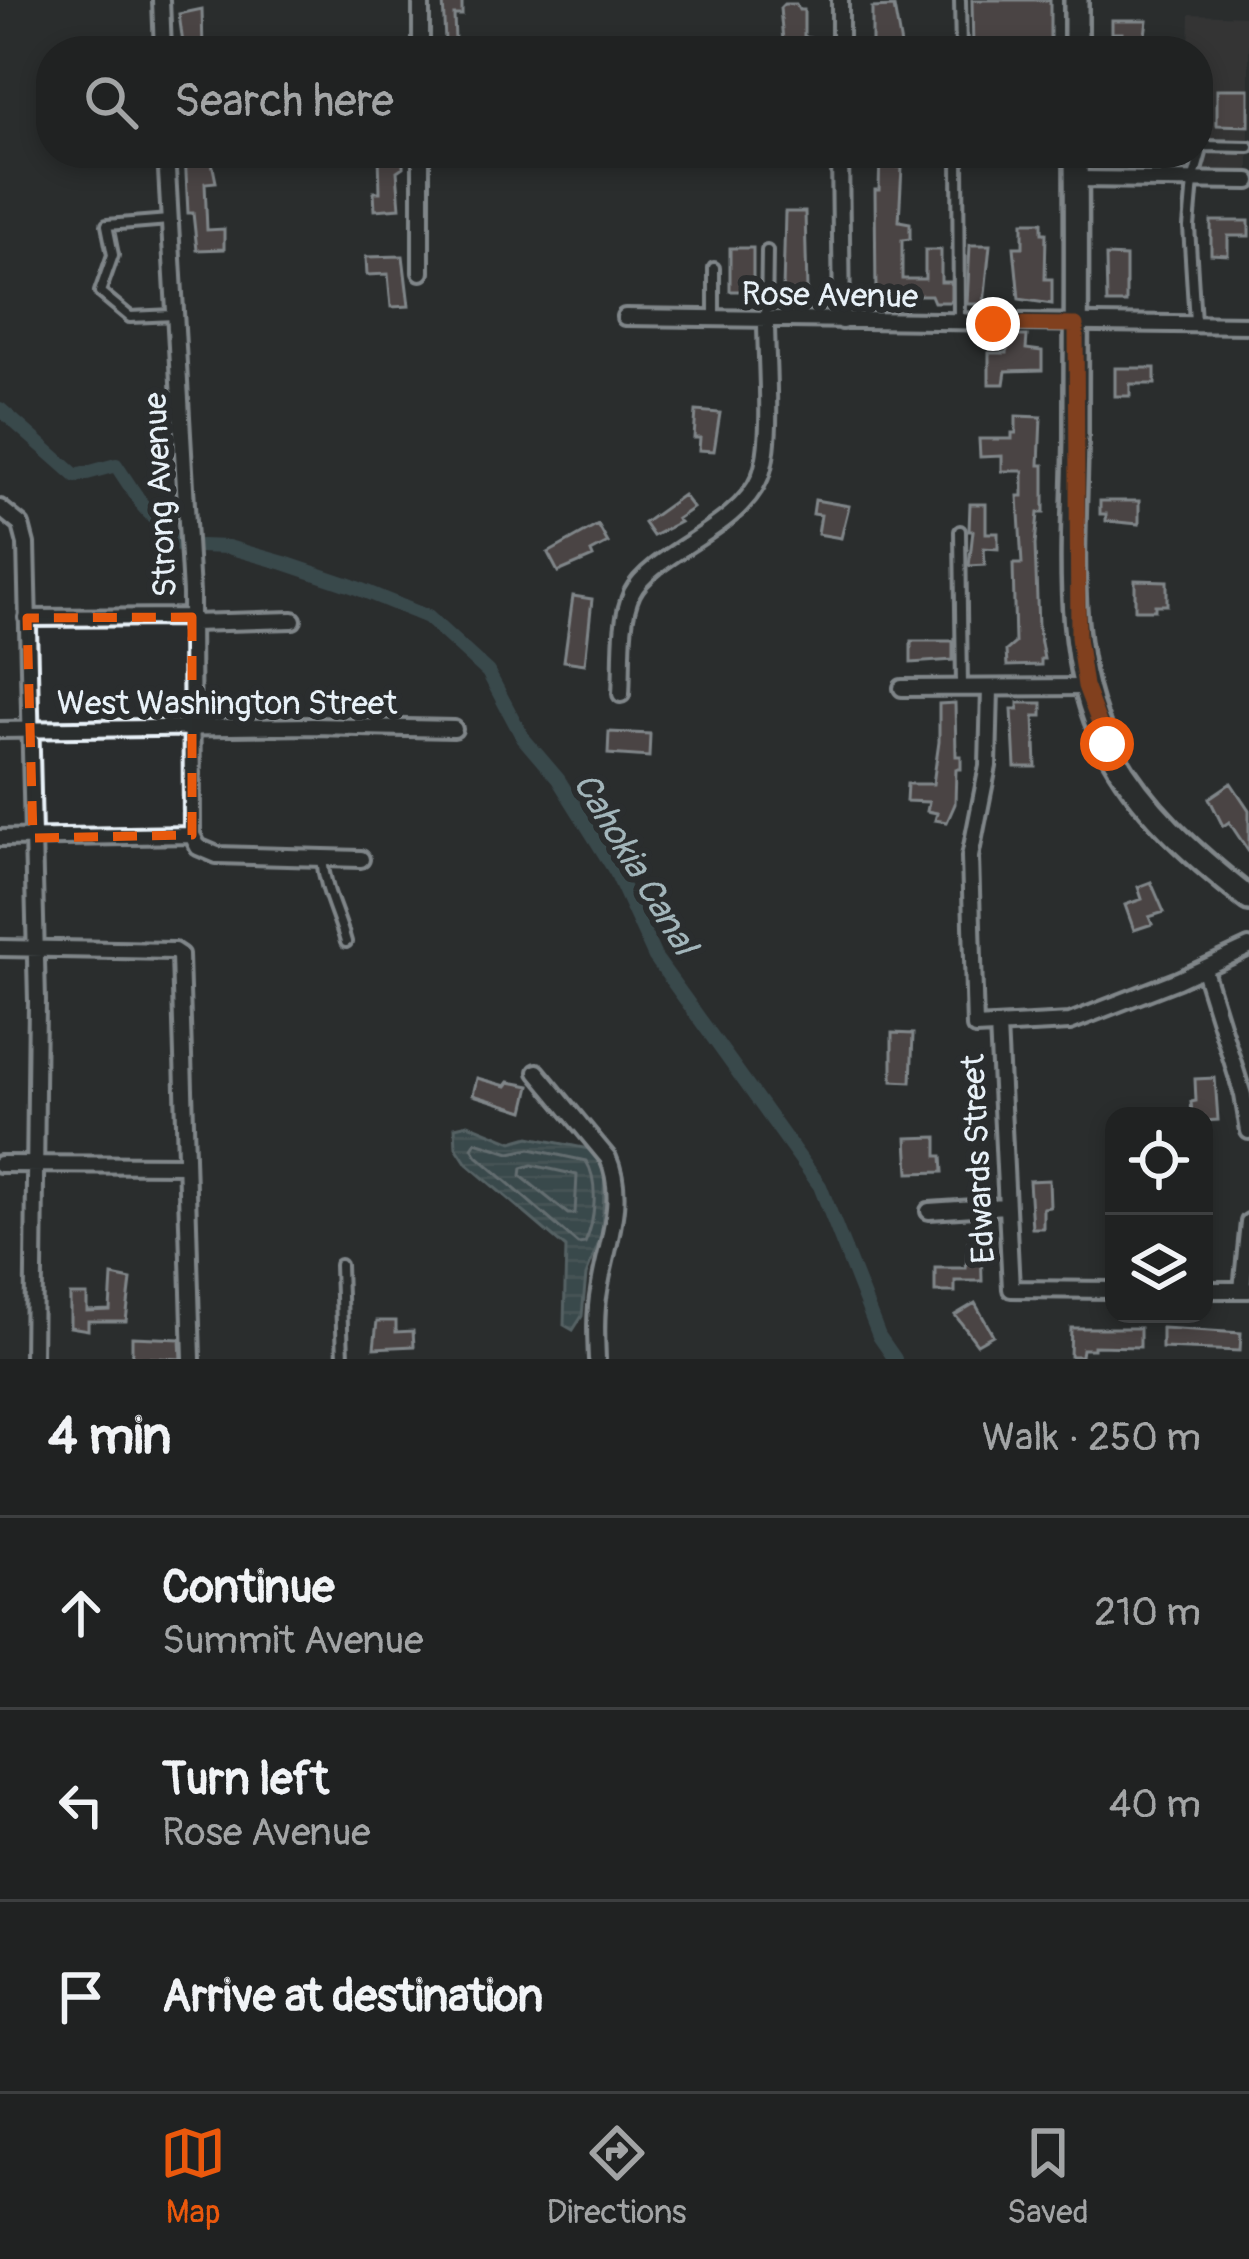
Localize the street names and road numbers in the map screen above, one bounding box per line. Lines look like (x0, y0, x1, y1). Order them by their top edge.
street label: Rose Avenue (741, 273, 919, 318)
street label: Strong Avenue (135, 392, 186, 598)
street label: West Washington Street (57, 683, 398, 724)
street label: Edwards Street (953, 1052, 1004, 1265)

